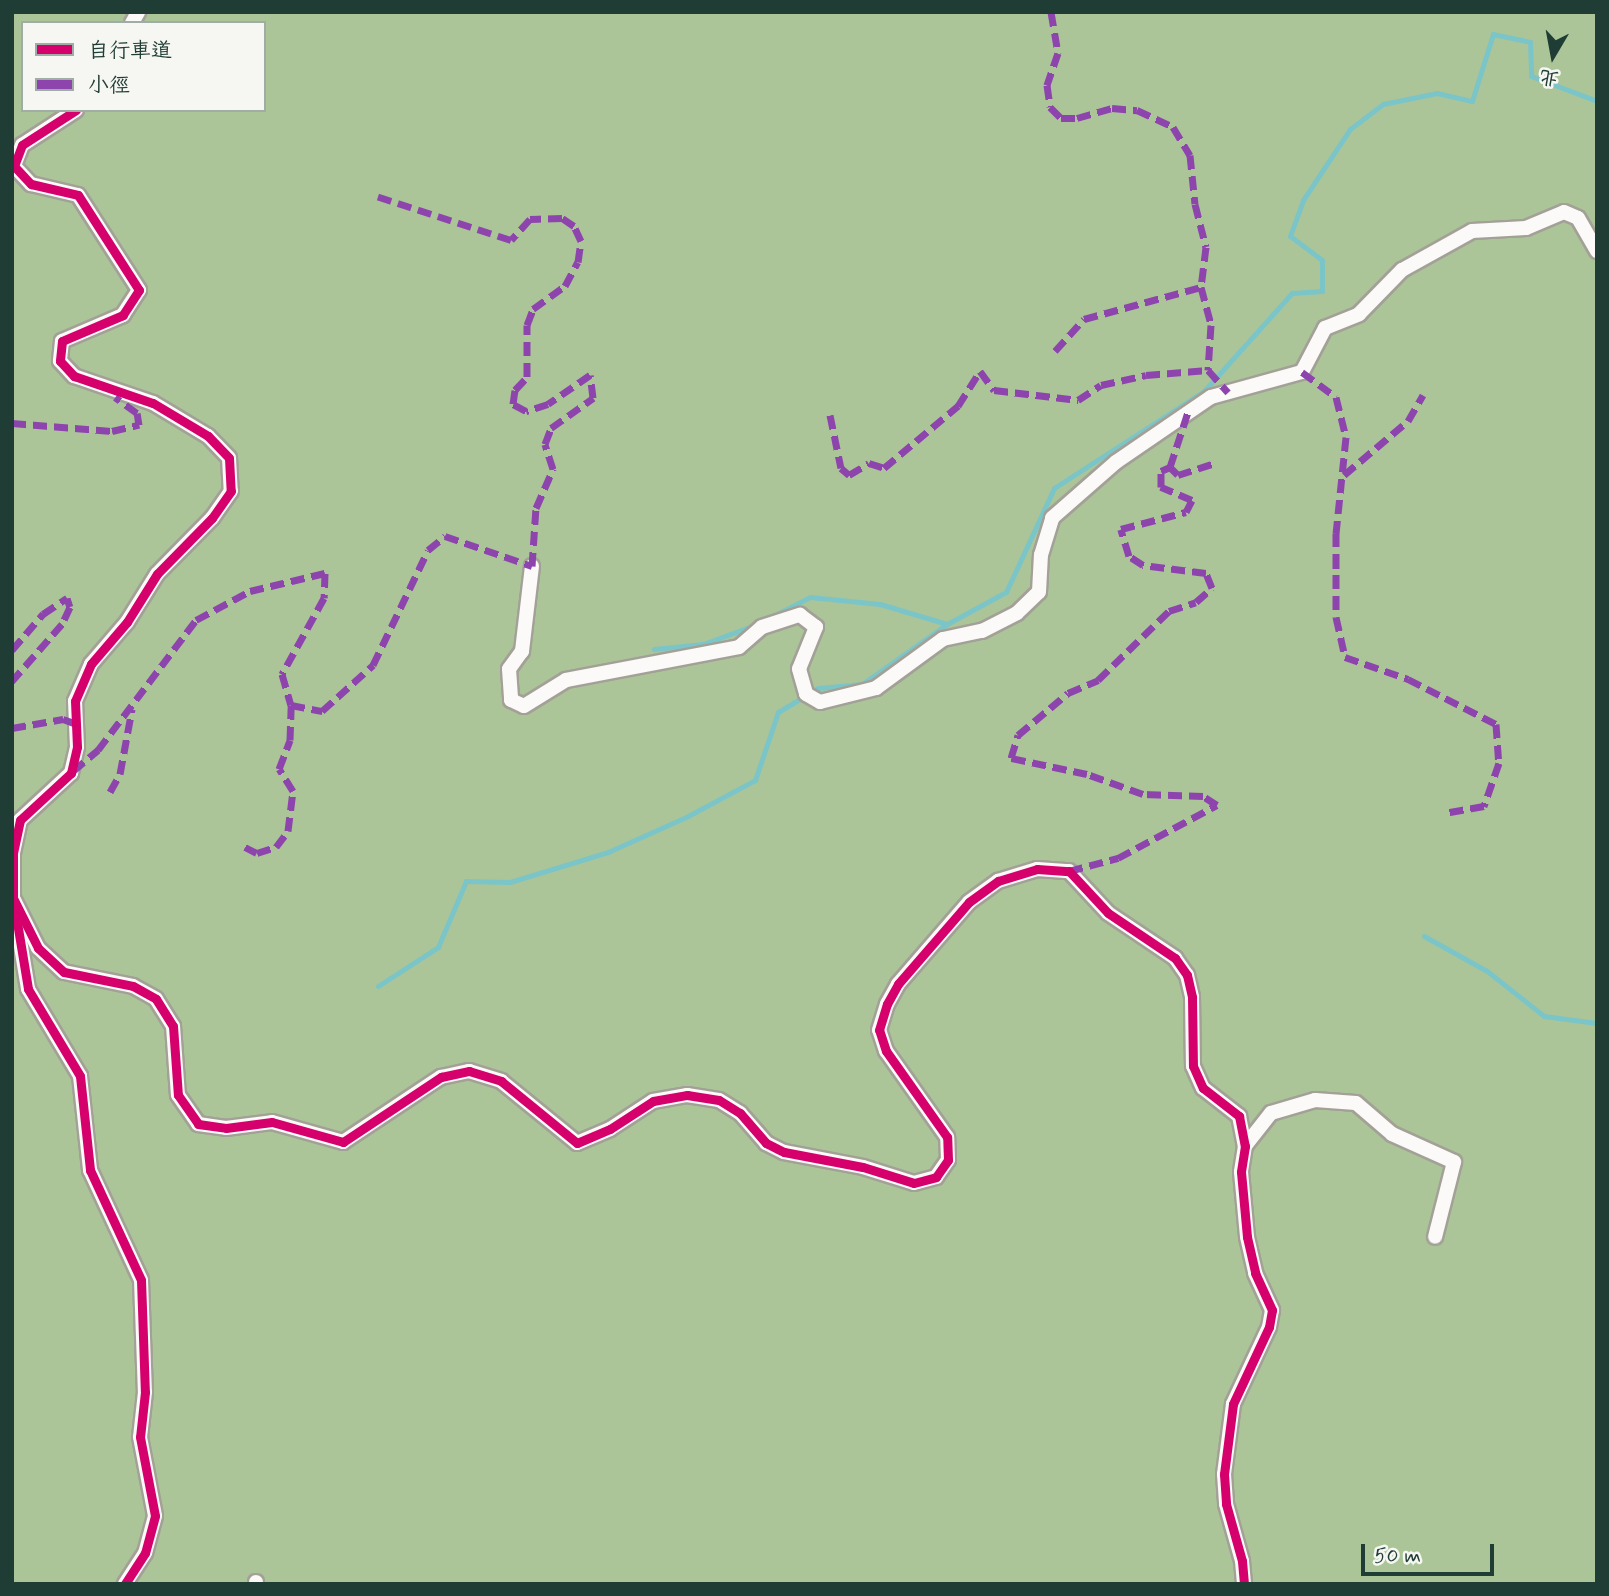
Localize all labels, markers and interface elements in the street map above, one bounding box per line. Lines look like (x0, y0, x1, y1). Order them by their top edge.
legend (21, 21, 266, 112)
north arrow (1518, 21, 1588, 91)
text: 自行車道 (88, 37, 172, 65)
text: 北 (1538, 63, 1561, 91)
text: 小徑 (88, 72, 130, 100)
scale bar (1364, 1530, 1497, 1574)
text: 50 m (1374, 1542, 1421, 1570)

